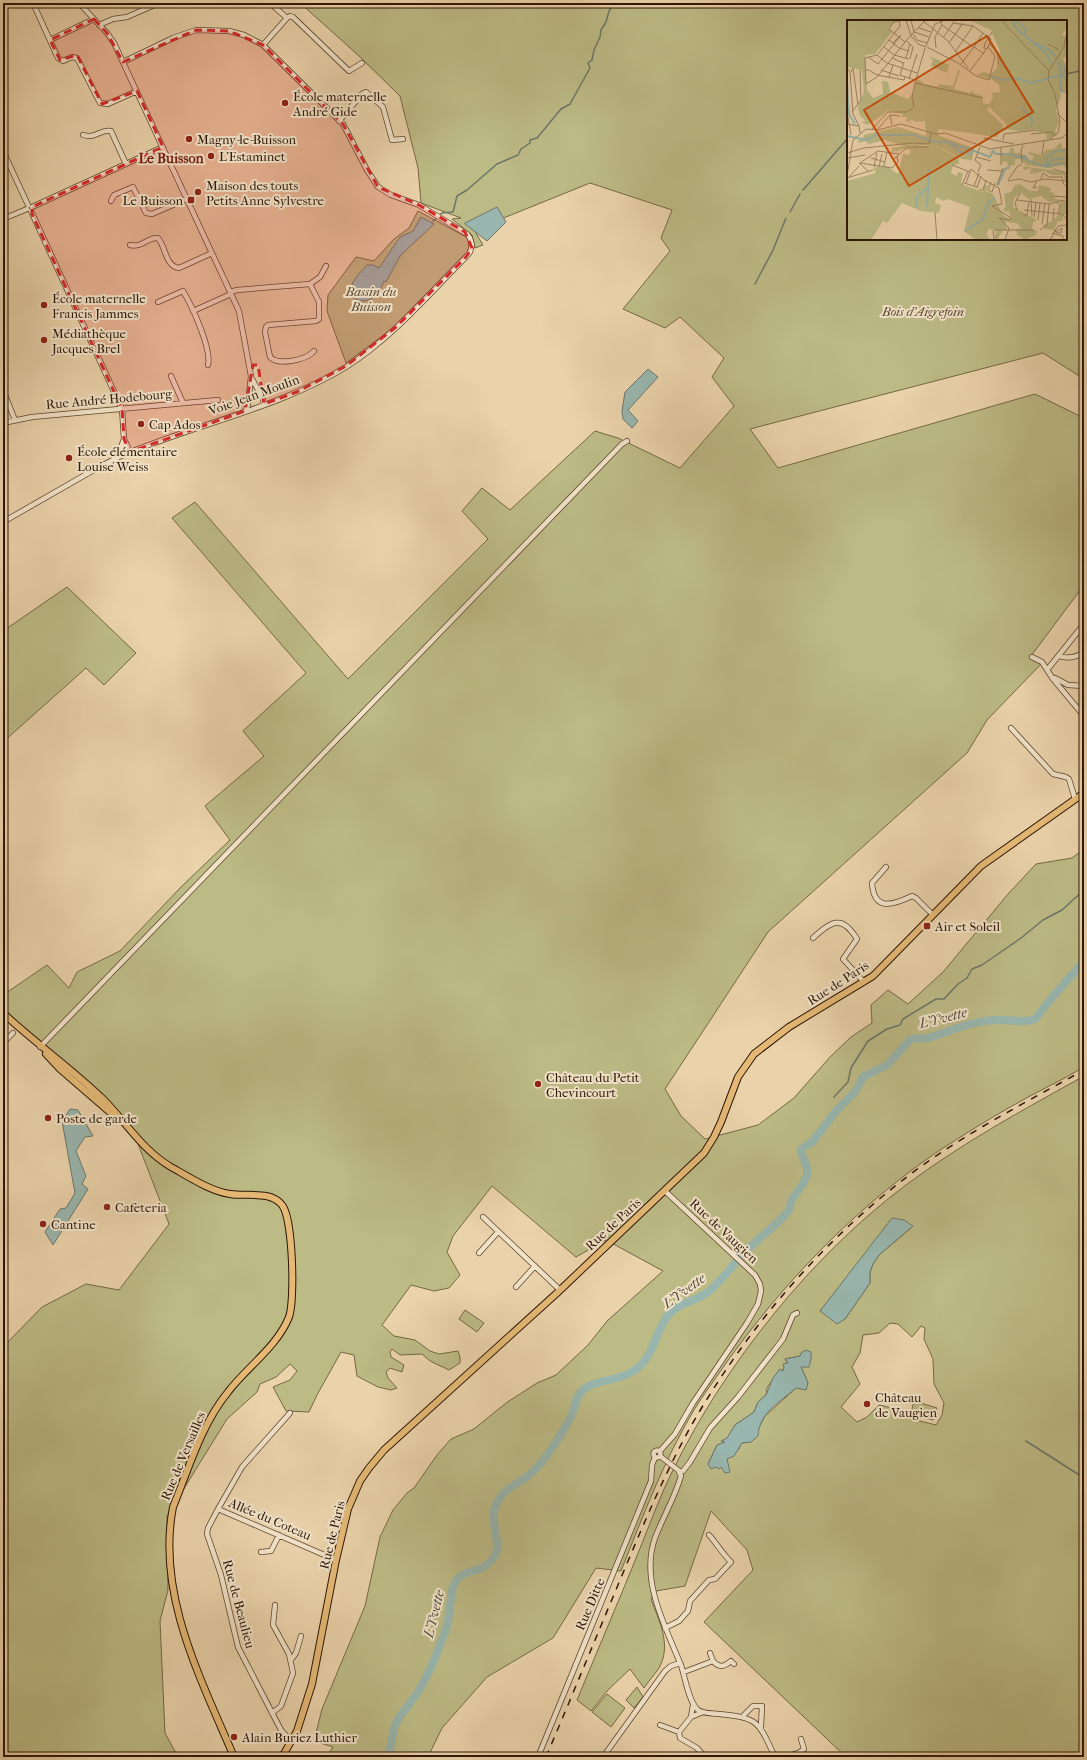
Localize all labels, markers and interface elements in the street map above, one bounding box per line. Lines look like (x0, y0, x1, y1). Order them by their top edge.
inset map (847, 20, 1067, 240)
place label: École maternelle André Gide (292, 89, 387, 119)
marker: École maternelle André Gide (280, 98, 290, 108)
place label: Magny-le-Buisson (197, 132, 296, 147)
marker: Magny-le-Buisson (184, 134, 194, 144)
place label: L'Estaminet (219, 149, 286, 164)
district label: Le Buisson (138, 150, 204, 167)
marker: L'Estaminet (206, 151, 216, 161)
place label: Maison des touts Petits Anne Sylvestre (206, 178, 325, 208)
marker: Maison des touts Petits Anne Sylvestre (193, 187, 203, 197)
place label: Le Buisson (123, 193, 183, 208)
marker: Le Buisson (186, 195, 196, 205)
park label: Bassin du Buisson (345, 284, 396, 314)
place label: École maternelle Francis Jammes (52, 291, 146, 321)
marker: École maternelle Francis Jammes (39, 300, 49, 310)
park label: Bois d'Aigrefoin (881, 304, 964, 319)
place label: Médiathèque Jacques Brel (51, 326, 126, 356)
marker: Médiathèque Jacques Brel (39, 335, 49, 345)
street label: Voie Jean Moulin (206, 372, 302, 419)
street label: Rue André Hodebourg (45, 386, 174, 412)
place label: Cap Ados (149, 417, 201, 432)
marker: Cap Ados (136, 419, 146, 429)
place label: École élémentaire Louise Weiss (77, 444, 178, 474)
marker: École élémentaire Louise Weiss (64, 453, 74, 463)
place label: Air et Soleil (934, 919, 1000, 934)
marker: Air et Soleil (922, 921, 932, 931)
street label: Rue de Paris (805, 958, 872, 1008)
water label: L'Yvette (916, 1004, 969, 1032)
place label: Château du Petit Chevincourt (546, 1070, 640, 1100)
marker: Château du Petit Chevincourt (533, 1079, 543, 1089)
place label: Poste de garde (56, 1111, 138, 1126)
marker: Poste de garde (43, 1113, 53, 1123)
street label: Rue de Paris (582, 1195, 644, 1253)
street label: Rue de Vaugien (687, 1196, 762, 1267)
place label: Cafeteria (115, 1200, 168, 1215)
marker: Cafeteria (102, 1202, 112, 1212)
place label: Cantine (51, 1217, 96, 1232)
marker: Cantine (38, 1219, 48, 1229)
water label: L'Yvette (659, 1270, 709, 1313)
place label: Château de Vaugien (875, 1390, 937, 1420)
marker: Château de Vaugien (862, 1399, 872, 1409)
street label: Rue de Versailles (158, 1409, 208, 1503)
street label: Allée du Coteau (226, 1495, 314, 1543)
street label: Rue de Paris (316, 1499, 348, 1571)
street label: Rue de Beaulieu (220, 1558, 258, 1651)
street label: Rue Ditte (572, 1575, 608, 1632)
water label: L'Yvette (420, 1588, 448, 1641)
place label: Alain Buriez Luthier (241, 1730, 358, 1745)
marker: Alain Buriez Luthier (229, 1732, 239, 1742)

